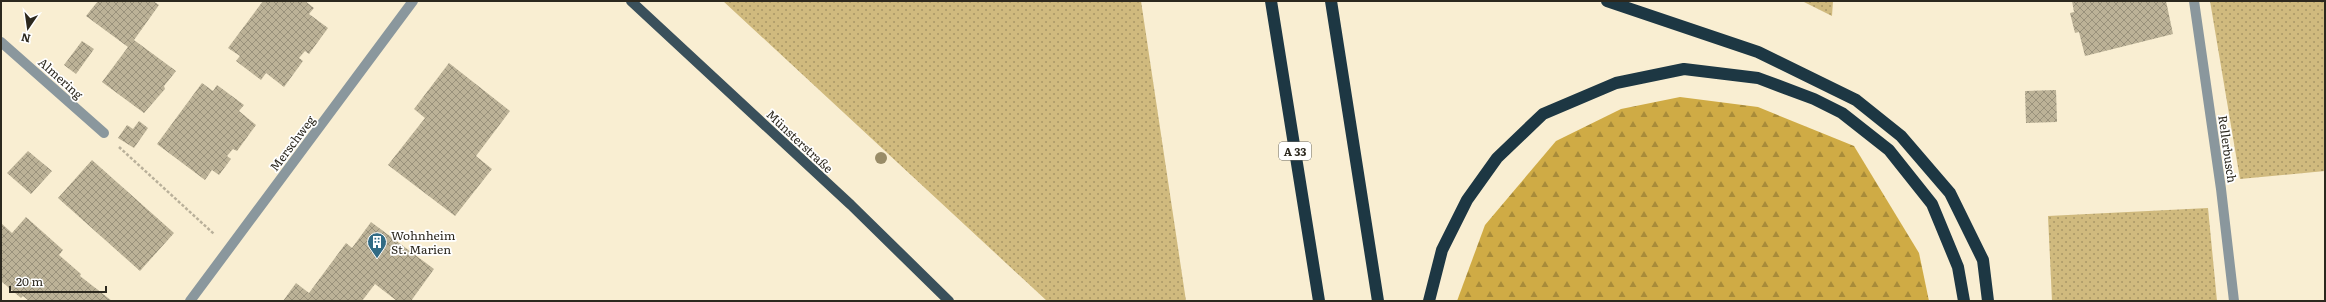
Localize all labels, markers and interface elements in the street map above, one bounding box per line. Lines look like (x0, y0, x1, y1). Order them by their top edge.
north arrow (8, 8, 48, 48)
text: N (19, 30, 32, 48)
street label: Almering (35, 53, 88, 103)
street label: Münsterstraße (763, 105, 837, 177)
street label: Merschweg (265, 111, 319, 175)
street label: Rellerbusch (2214, 114, 2242, 184)
road number: A 33 (1279, 142, 1311, 160)
place label: Wohnheim St. Marien (391, 226, 456, 258)
building icon: Wohnheim St. Marien (366, 231, 388, 259)
scale bar (10, 268, 106, 294)
text: 20 m (16, 272, 43, 290)

